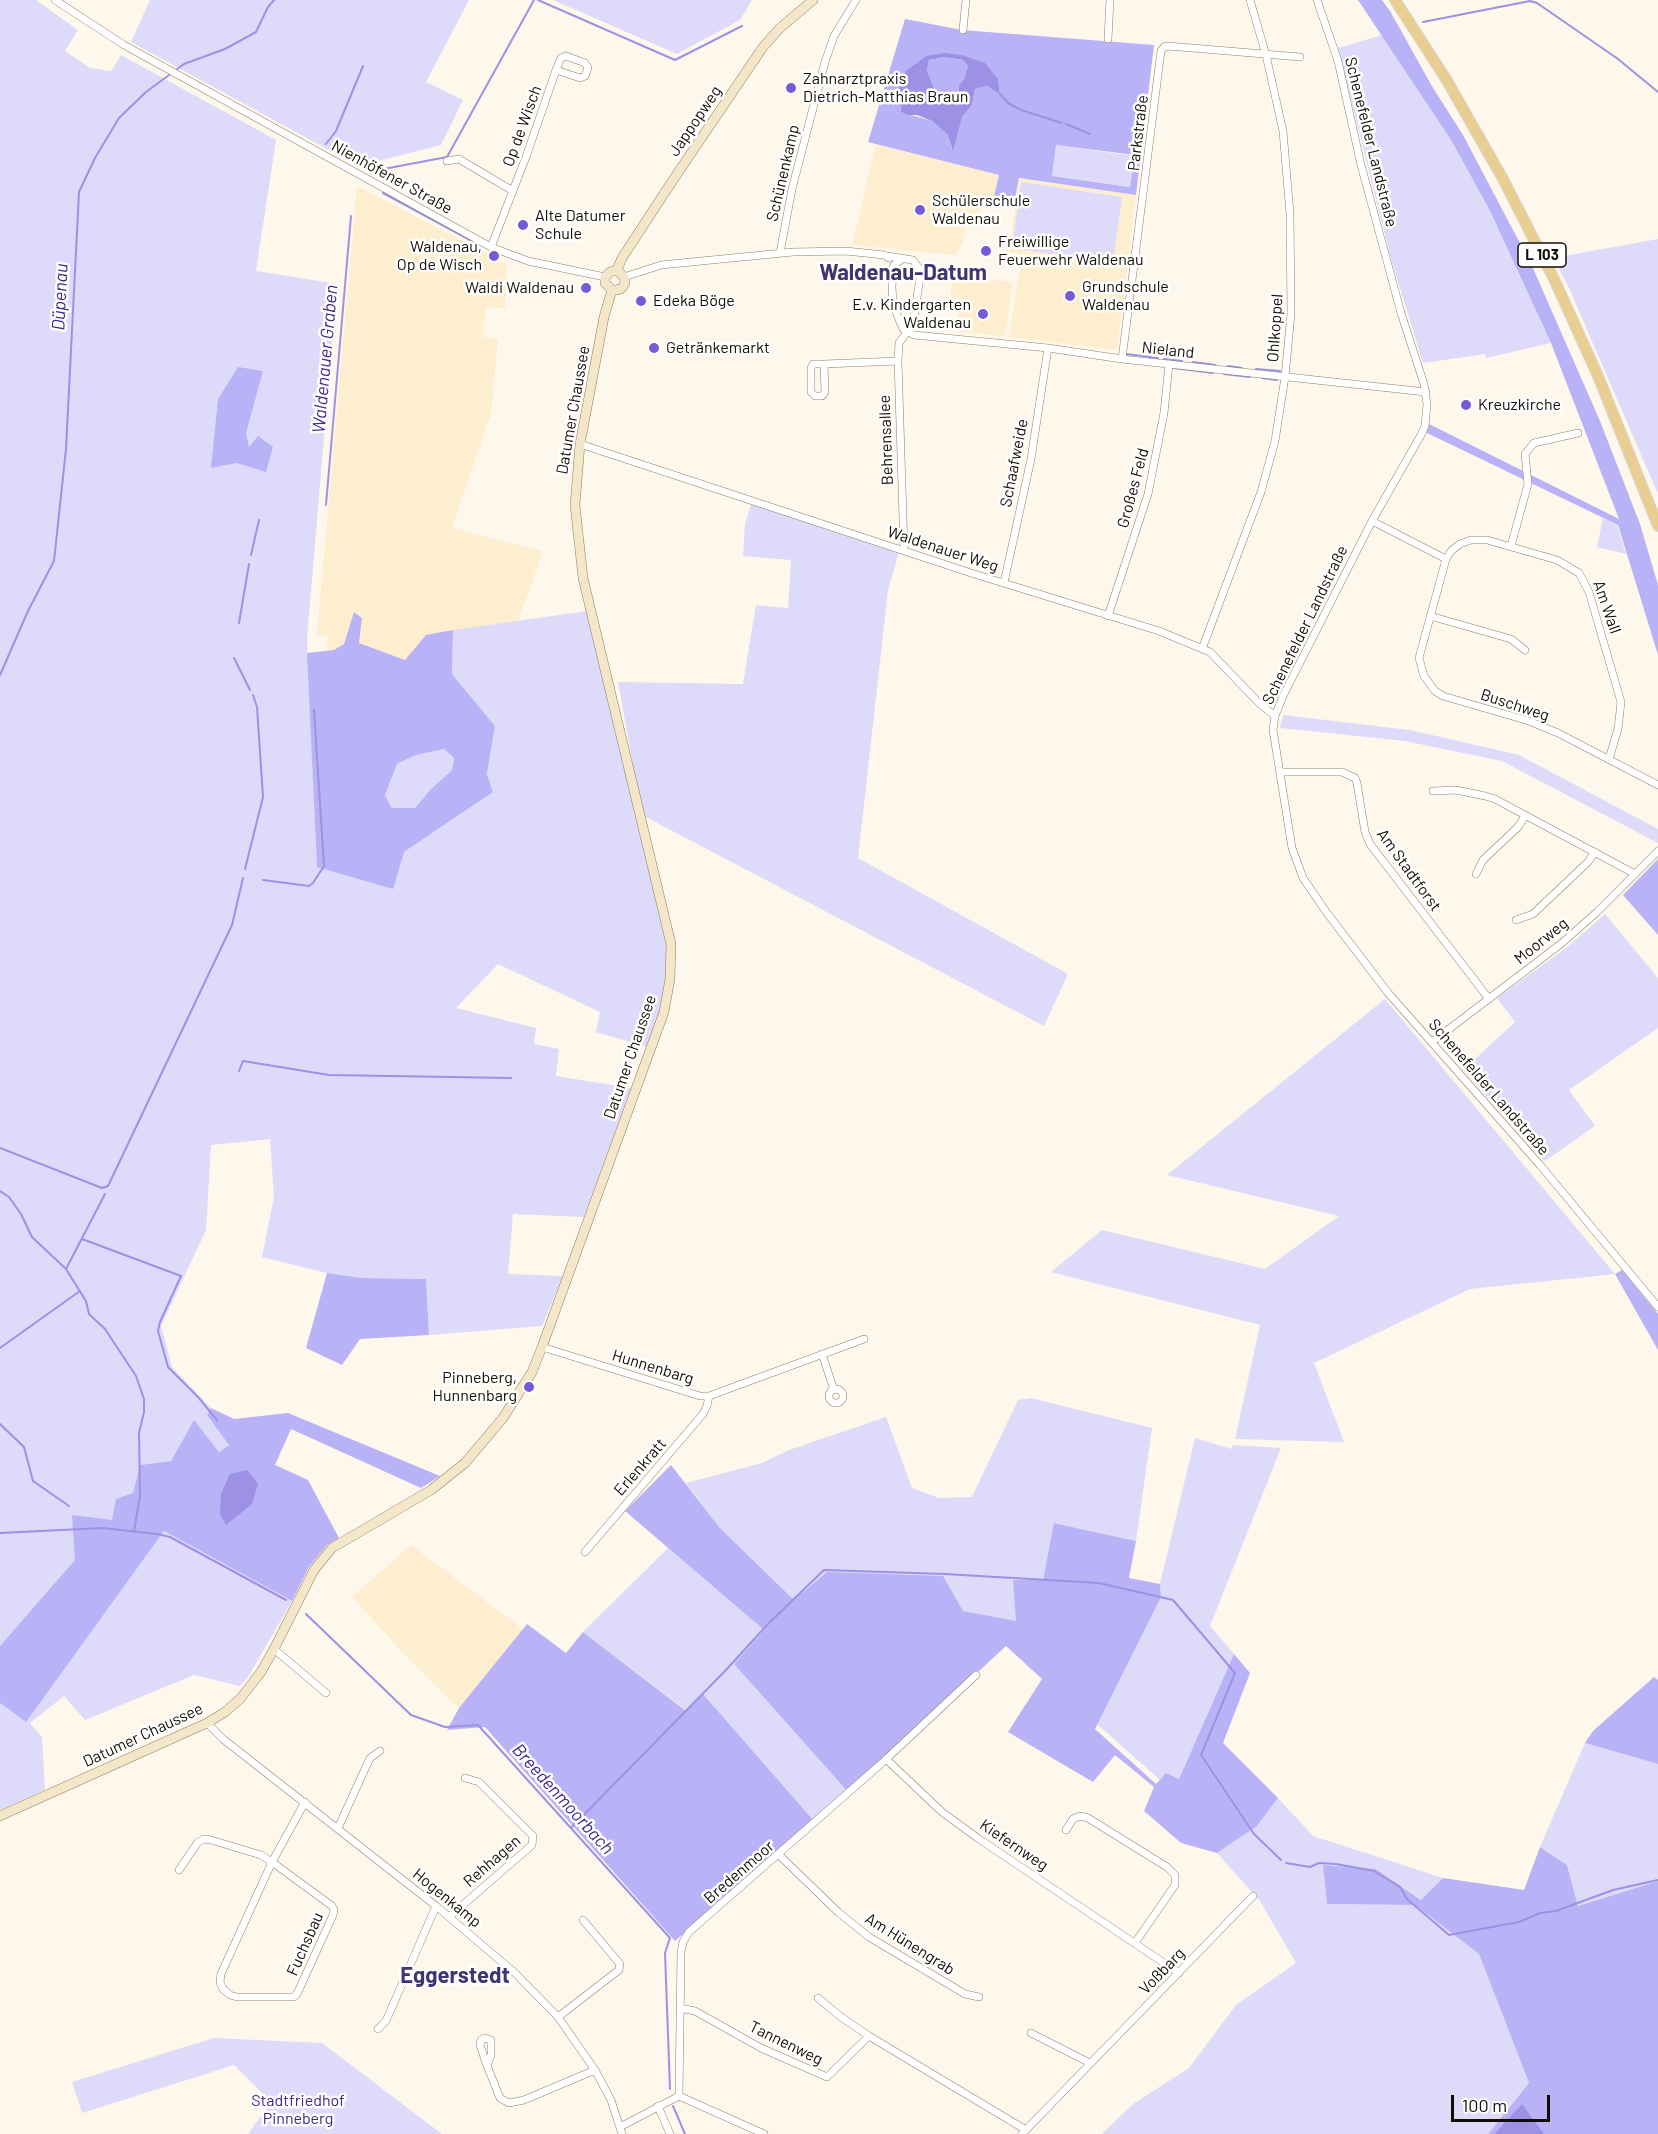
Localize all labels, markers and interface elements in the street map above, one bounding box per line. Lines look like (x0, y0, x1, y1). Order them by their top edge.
street label: Schenefelder Landstraße (1341, 55, 1401, 229)
place label: Zahnarztpraxis Dietrich-Matthias Braun (803, 69, 968, 107)
marker: Zahnarztpraxis Dietrich-Matthias Braun (784, 81, 798, 95)
street label: Jappopweg (664, 82, 726, 160)
street label: Op de Wisch (498, 83, 546, 169)
street label: Parkstraße (1124, 94, 1152, 172)
street label: Schünenkamp (763, 123, 803, 223)
street label: Nienhöfener Straße (328, 136, 456, 218)
place label: Schülerschule Waldenau (932, 191, 1030, 229)
marker: Schülerschule Waldenau (913, 203, 927, 217)
place label: Alte Datumer Schule (535, 206, 625, 244)
marker: Alte Datumer Schule (516, 218, 530, 232)
place label: Freiwillige Feuerwehr Waldenau (998, 232, 1144, 270)
place label: Waldenau, Op de Wisch (397, 237, 482, 275)
road number: L 103 (1518, 243, 1566, 267)
marker: Freiwillige Feuerwehr Waldenau (979, 244, 993, 258)
marker: Waldenau, Op de Wisch (487, 249, 501, 263)
district label: Waldenau-Datum (819, 260, 987, 286)
water label: Düpenau (47, 263, 73, 331)
place label: Grundschule Waldenau (1082, 277, 1169, 315)
place label: Waldi Waldenau (465, 278, 574, 298)
marker: Waldi Waldenau (579, 281, 593, 295)
water label: Waldenauer Graben (308, 284, 342, 434)
marker: Grundschule Waldenau (1063, 289, 1077, 303)
place label: Edeka Böge (653, 291, 735, 311)
street label: Ohlkoppel (1263, 293, 1287, 363)
marker: Edeka Böge (634, 294, 648, 308)
place label: E.v. Kindergarten Waldenau (852, 295, 971, 333)
marker: E.v. Kindergarten Waldenau (976, 307, 990, 321)
place label: Getränkemarkt (666, 338, 770, 358)
street label: Nieland (1141, 338, 1195, 362)
marker: Getränkemarkt (647, 341, 661, 355)
street label: Datumer Chaussee (552, 344, 594, 476)
street label: Behrensallee (875, 395, 897, 485)
place label: Kreuzkirche (1478, 395, 1561, 415)
marker: Kreuzkirche (1459, 398, 1473, 412)
street label: Schaafweide (996, 417, 1032, 509)
street label: Großes Feld (1113, 446, 1153, 530)
street label: Waldenauer Weg (885, 522, 1001, 576)
street label: Schenefelder Landstraße (1258, 542, 1352, 708)
street label: Am Wall (1589, 578, 1625, 636)
street label: Buschweg (1478, 685, 1552, 725)
street label: Am Stadtforst (1373, 825, 1445, 915)
street label: Moorweg (1510, 914, 1572, 968)
street label: Datumer Chaussee (600, 992, 660, 1122)
street label: Schenefelder Landstraße (1425, 1015, 1553, 1159)
street label: Hunnenbarg (610, 1345, 696, 1389)
place label: Pinneberg, Hunnenbarg (433, 1368, 517, 1406)
marker: Pinneberg, Hunnenbarg (522, 1380, 536, 1394)
street label: Erlenkratt (610, 1434, 670, 1500)
street label: Datumer Chaussee (80, 1699, 206, 1771)
water label: Breedenmoorbach (508, 1739, 618, 1859)
street label: Kiefernweg (976, 1815, 1052, 1875)
street label: Rehhagen (460, 1831, 524, 1891)
street label: Bredenmoor (700, 1836, 778, 1908)
street label: Hogenkamp (409, 1864, 485, 1932)
street label: Fuchsbau (282, 1909, 328, 1979)
street label: Am Hünengrab (862, 1909, 958, 1979)
street label: Voßbarg (1135, 1944, 1189, 1998)
district label: Eggerstedt (400, 1963, 510, 1989)
street label: Tannenweg (746, 2017, 826, 2069)
scale bar (1454, 2083, 1553, 2121)
park label: Stadtfriedhof Pinneberg (251, 2091, 345, 2129)
text: 100 m (1462, 2094, 1507, 2116)

